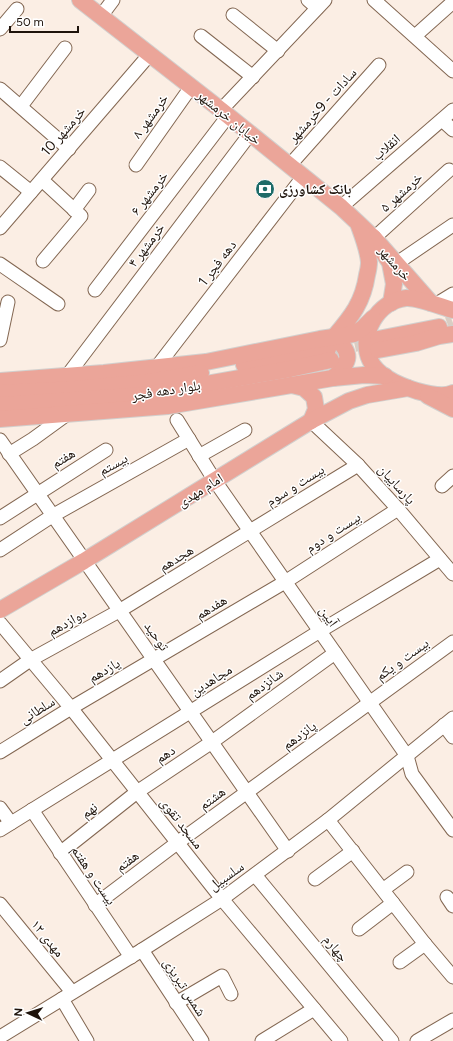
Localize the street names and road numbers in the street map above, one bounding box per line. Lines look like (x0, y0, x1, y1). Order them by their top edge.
street label: سادات - 9خرمشهر (284, 64, 360, 147)
street label: خیابان خرمشهر (192, 86, 264, 149)
street label: خرمشهر ۸ (129, 91, 172, 142)
street label: خرمشهر 10 (37, 103, 89, 159)
street label: انقلاب (369, 130, 404, 164)
street label: خرمشهر ۶ (127, 168, 172, 219)
street label: خرمشهر ۵ (377, 169, 426, 216)
street label: خرمشهر ۴ (124, 220, 169, 271)
street label: دهه فجر 1 (195, 237, 240, 290)
street label: خرمشهر (374, 241, 415, 285)
street label: بلوار دهه فجر (129, 377, 202, 404)
street label: هفتم (48, 445, 79, 473)
street label: بیستم (96, 450, 131, 480)
street label: بیست و سوم (263, 461, 328, 511)
street label: پارساییان (374, 461, 419, 508)
street label: امام مهدی (174, 470, 227, 512)
street label: بیست و دوم (303, 508, 365, 557)
street label: هجدهم (156, 541, 197, 576)
street label: هفدهم (192, 591, 231, 624)
street label: آیین (315, 603, 342, 630)
street label: دوازدهم (45, 605, 90, 641)
street label: توحید (140, 618, 173, 654)
street label: بیست و یکم (372, 634, 433, 685)
street label: یازدهم (85, 654, 124, 687)
street label: مجاهدین (187, 661, 235, 700)
street label: شانزدهم (242, 665, 287, 705)
street label: سلطانی (16, 693, 58, 728)
street label: پانزدهم (279, 717, 320, 754)
street label: دهم (152, 742, 179, 768)
street label: هشتم (196, 783, 230, 815)
street label: مسجد تقوی (156, 794, 207, 852)
street label: نهم (78, 799, 102, 823)
street label: بیست و هفتم (67, 842, 120, 909)
street label: هفتم (112, 847, 143, 876)
street label: سلسبیل (205, 858, 247, 895)
street label: مهدی ۱۲ (27, 916, 68, 960)
street label: چهارم (319, 931, 352, 966)
street label: شمس تبریزی (159, 955, 210, 1020)

